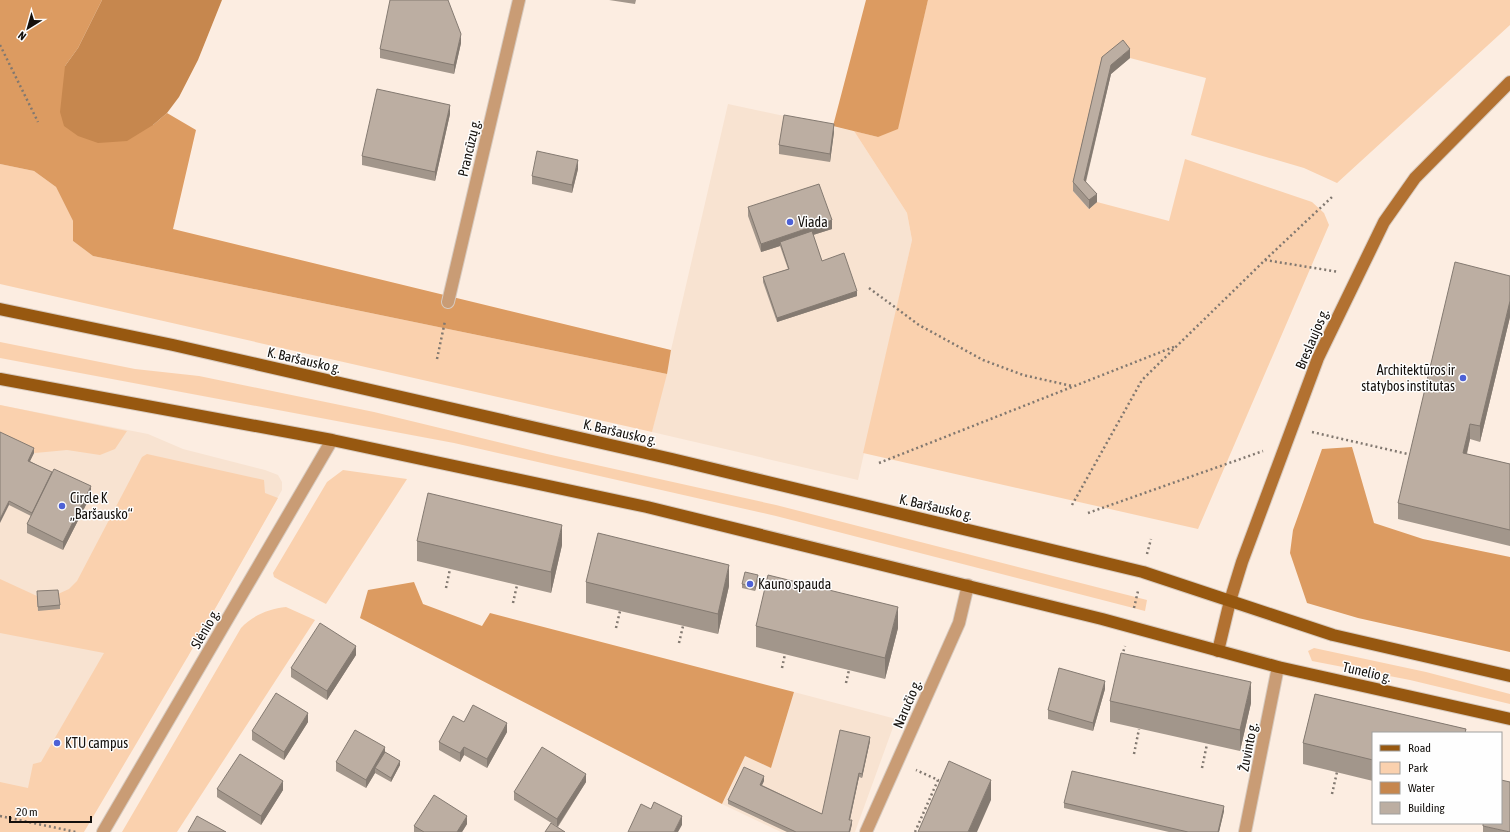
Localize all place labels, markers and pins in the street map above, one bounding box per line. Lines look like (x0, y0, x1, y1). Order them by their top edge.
place label: Viada (798, 214, 828, 230)
marker: Viada (785, 217, 795, 227)
place label: Architektūros ir statybos institutas (1361, 362, 1456, 394)
marker: Architektūros ir statybos institutas (1458, 373, 1468, 383)
place label: Circle K „Baršausko“ (70, 490, 133, 522)
marker: Circle K „Baršausko“ (57, 501, 67, 511)
place label: Kauno spauda (758, 576, 831, 592)
marker: Kauno spauda (745, 579, 755, 589)
place label: KTU campus (65, 735, 128, 751)
marker: KTU campus (52, 738, 62, 748)

